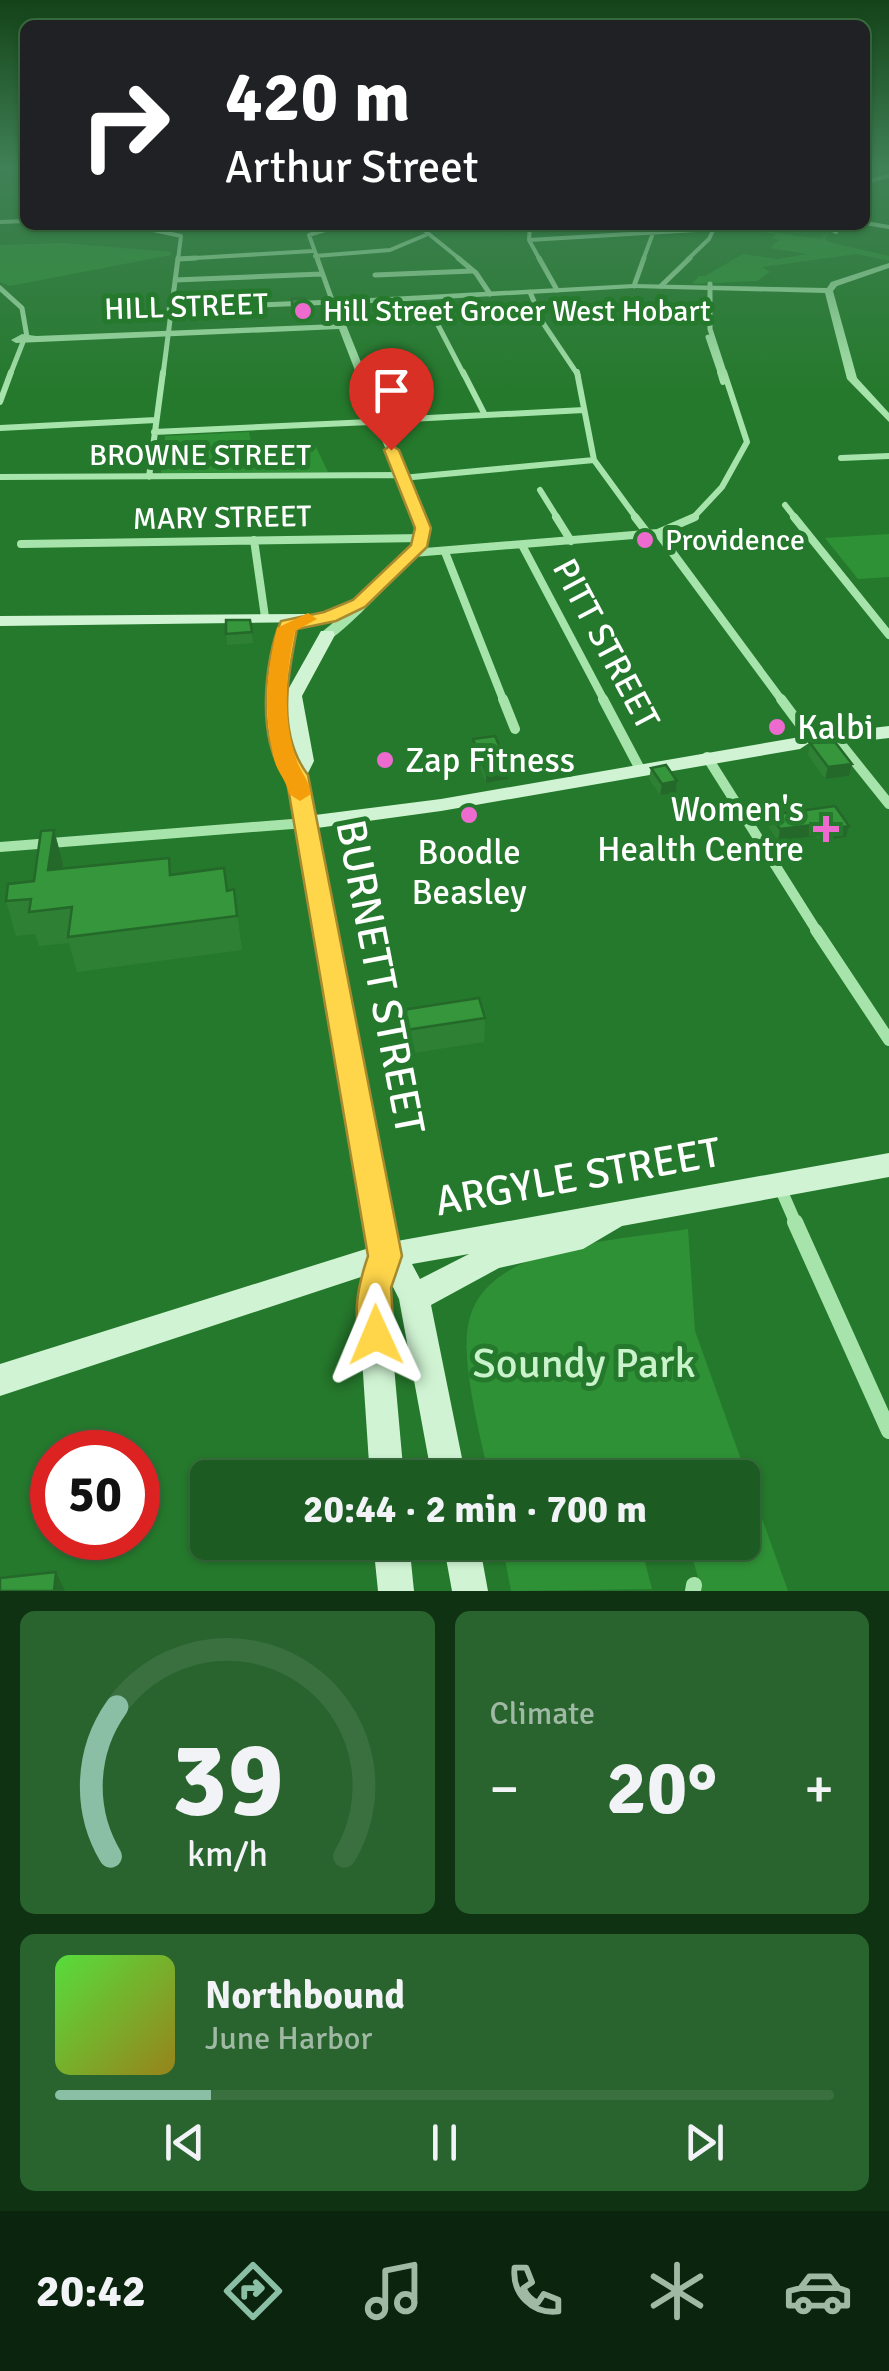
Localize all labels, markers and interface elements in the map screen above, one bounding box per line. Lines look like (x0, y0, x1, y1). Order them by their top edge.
text: 420 m (225, 54, 410, 140)
icon: right (60, 60, 190, 190)
text: Arthur Street (225, 140, 479, 195)
street label: HILL STREET (104, 286, 269, 328)
place label: Hill Street Grocer West Hobart (323, 293, 711, 330)
marker: Hill Street Grocer West Hobart (292, 300, 314, 322)
pin (349, 348, 434, 451)
icon: arrive (364, 363, 419, 418)
street label: BROWNE STREET (89, 437, 311, 474)
street label: MARY STREET (132, 498, 312, 538)
place label: Providence (665, 522, 805, 559)
marker: Providence (634, 529, 656, 551)
street label: PITT STREET (543, 551, 669, 737)
place label: Kalbi (797, 706, 874, 749)
marker: Kalbi (766, 716, 788, 738)
place label: Zap Fitness (405, 739, 575, 782)
marker: Zap Fitness (374, 749, 396, 771)
place label: Women's Health Centre (597, 788, 804, 871)
marker: Boodle Beasley (458, 804, 480, 826)
street label: BURNETT STREET (325, 815, 436, 1139)
marker: Women's Health Centre (813, 816, 839, 842)
place label: Boodle Beasley (411, 831, 527, 914)
street label: ARGYLE STREET (431, 1127, 725, 1227)
position arrow (324, 1283, 428, 1387)
park label: Soundy Park (473, 1338, 695, 1389)
speed limit sign: 50 (30, 1430, 160, 1560)
text: 20:44 · 2 min · 700 m (303, 1486, 647, 1533)
text: Climate (490, 1694, 595, 1733)
text: 39 (171, 1716, 283, 1844)
text: 20° (606, 1742, 717, 1835)
text: − (490, 1755, 519, 1823)
text: + (804, 1755, 834, 1823)
text: km/h (187, 1832, 268, 1876)
text: Northbound (205, 1972, 405, 2019)
text: June Harbor (205, 2019, 372, 2058)
icon: previous (157, 2115, 212, 2170)
icon: pause (417, 2115, 472, 2170)
icon: next (677, 2115, 732, 2170)
icon: directions (218, 2256, 288, 2326)
icon: music (359, 2256, 429, 2326)
icon: phone (500, 2256, 570, 2326)
icon: climate (642, 2256, 712, 2326)
icon: car (783, 2256, 853, 2326)
text: 20:42 (36, 2264, 146, 2319)

